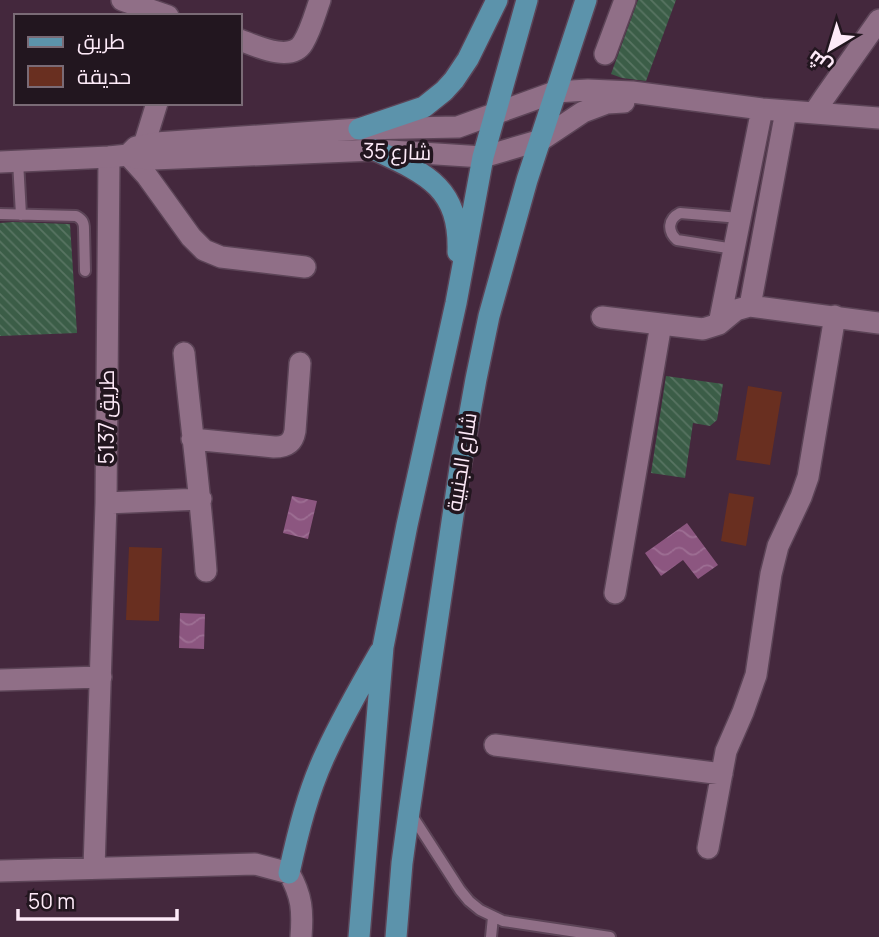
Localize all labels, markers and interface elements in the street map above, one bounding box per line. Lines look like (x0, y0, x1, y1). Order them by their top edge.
legend (14, 14, 242, 105)
north arrow (795, 14, 865, 84)
text: طريق (77, 27, 125, 55)
text: ش (802, 45, 837, 80)
text: حديقة (77, 62, 131, 90)
street label: شارع 35 (362, 136, 432, 167)
street label: طريق 5137 (92, 370, 120, 464)
street label: شارع الجنبية (439, 410, 484, 513)
scale bar (18, 878, 177, 922)
text: 50 m (28, 887, 75, 915)

